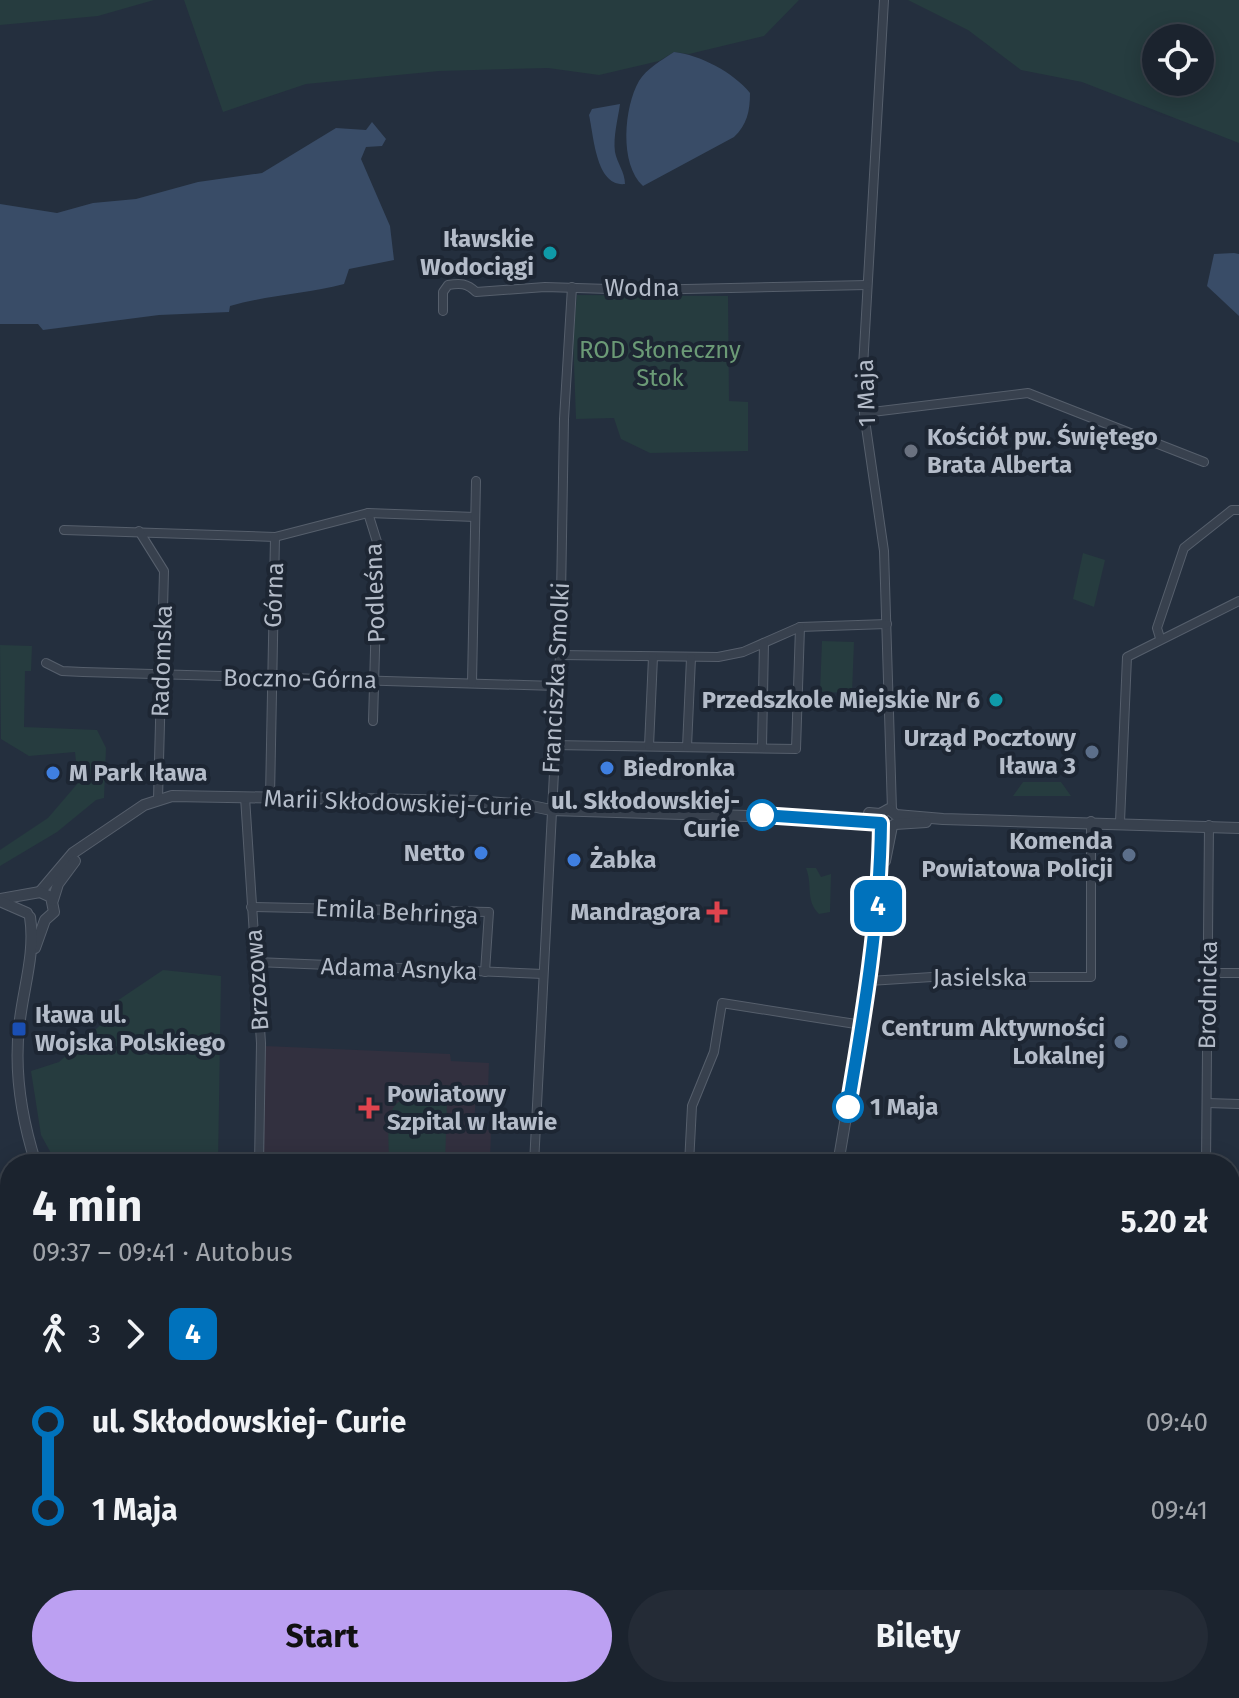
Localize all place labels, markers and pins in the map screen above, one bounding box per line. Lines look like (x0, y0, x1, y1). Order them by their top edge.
place label: Iławskie Wodociągi (420, 225, 534, 281)
marker: Iławskie Wodociągi (541, 244, 559, 262)
place label: Kościół pw. Świętego Brata Alberta (927, 422, 1158, 479)
marker: Kościół pw. Świętego Brata Alberta (902, 442, 920, 460)
place label: Przedszkole Miejskie Nr 6 (702, 686, 980, 714)
marker: Przedszkole Miejskie Nr 6 (987, 691, 1005, 709)
place label: Urząd Pocztowy Iława 3 (904, 724, 1077, 780)
marker: Urząd Pocztowy Iława 3 (1083, 743, 1101, 761)
place label: Biedronka (623, 754, 735, 782)
place label: M Park Iława (69, 759, 207, 787)
marker: Biedronka (598, 759, 616, 777)
marker: M Park Iława (44, 764, 62, 782)
place label: ul. Skłodowskiej- Curie (551, 787, 740, 843)
marker: ul. Skłodowskiej- Curie (747, 800, 777, 830)
place label: Komenda Powiatowa Policji (921, 827, 1113, 883)
place label: Netto (404, 839, 465, 867)
marker: Netto (472, 844, 490, 862)
place label: Żabka (590, 845, 656, 874)
marker: Komenda Powiatowa Policji (1120, 846, 1138, 864)
marker: Żabka (565, 851, 583, 869)
place label: Mandragora (570, 898, 701, 926)
marker: Mandragora (708, 903, 726, 921)
place label: Iława ul. Wojska Polskiego (35, 1001, 226, 1057)
place label: Centrum Aktywności Lokalnej (881, 1014, 1105, 1070)
marker: Iława ul. Wojska Polskiego (10, 1020, 28, 1038)
marker: Centrum Aktywności Lokalnej (1112, 1033, 1130, 1051)
place label: Powiatowy Szpital w Iławie (387, 1080, 557, 1136)
marker: 1 Maja (833, 1092, 863, 1122)
place label: 1 Maja (870, 1093, 939, 1121)
marker: Powiatowy Szpital w Iławie (358, 1097, 380, 1119)

